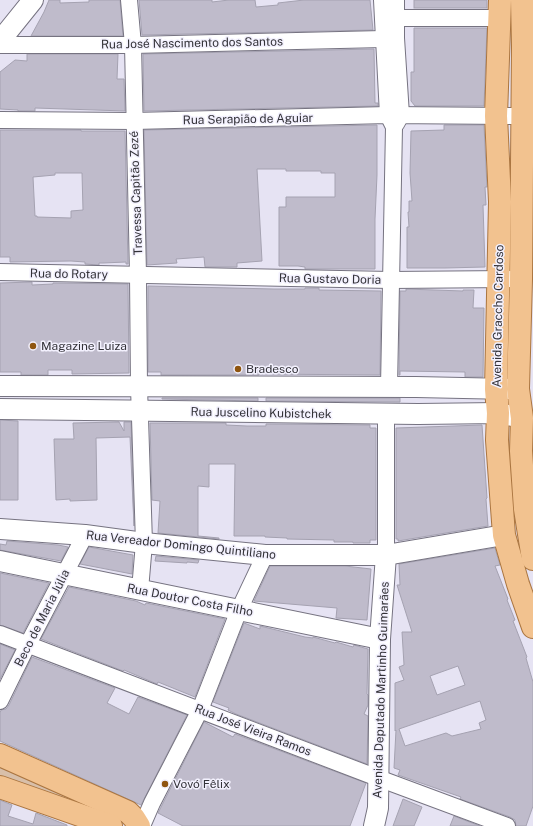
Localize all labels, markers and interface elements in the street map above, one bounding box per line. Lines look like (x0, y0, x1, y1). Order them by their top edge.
street label: Rua José Nascimento dos Santos (101, 34, 283, 52)
street label: Rua Serapião de Aguiar (183, 111, 314, 127)
street label: Travessa Capitão Zezé (127, 130, 145, 255)
street label: Avenida Graccho Cardoso (490, 244, 506, 387)
street label: Rua do Rotary (30, 266, 109, 282)
street label: Rua Gustavo Doria (279, 271, 381, 287)
place label: Magazine Luiza (41, 339, 127, 353)
marker: Magazine Luiza (28, 341, 38, 351)
place label: Bradesco (246, 362, 299, 376)
marker: Bradesco (233, 364, 243, 374)
street label: Rua Juscelino Kubistchek (190, 405, 332, 421)
street label: Rua Vereador Domingo Quintiliano (85, 528, 277, 562)
street label: Beco de Maria Júlia (11, 567, 73, 669)
street label: Rua Doutor Costa Filho (126, 581, 254, 619)
street label: Avenida Deputado Martinho Guimarães (370, 581, 392, 799)
street label: Rua José Vieira Ramos (193, 701, 313, 759)
place label: Vovó Fêlix (173, 777, 230, 791)
marker: Vovó Fêlix (160, 779, 170, 789)

